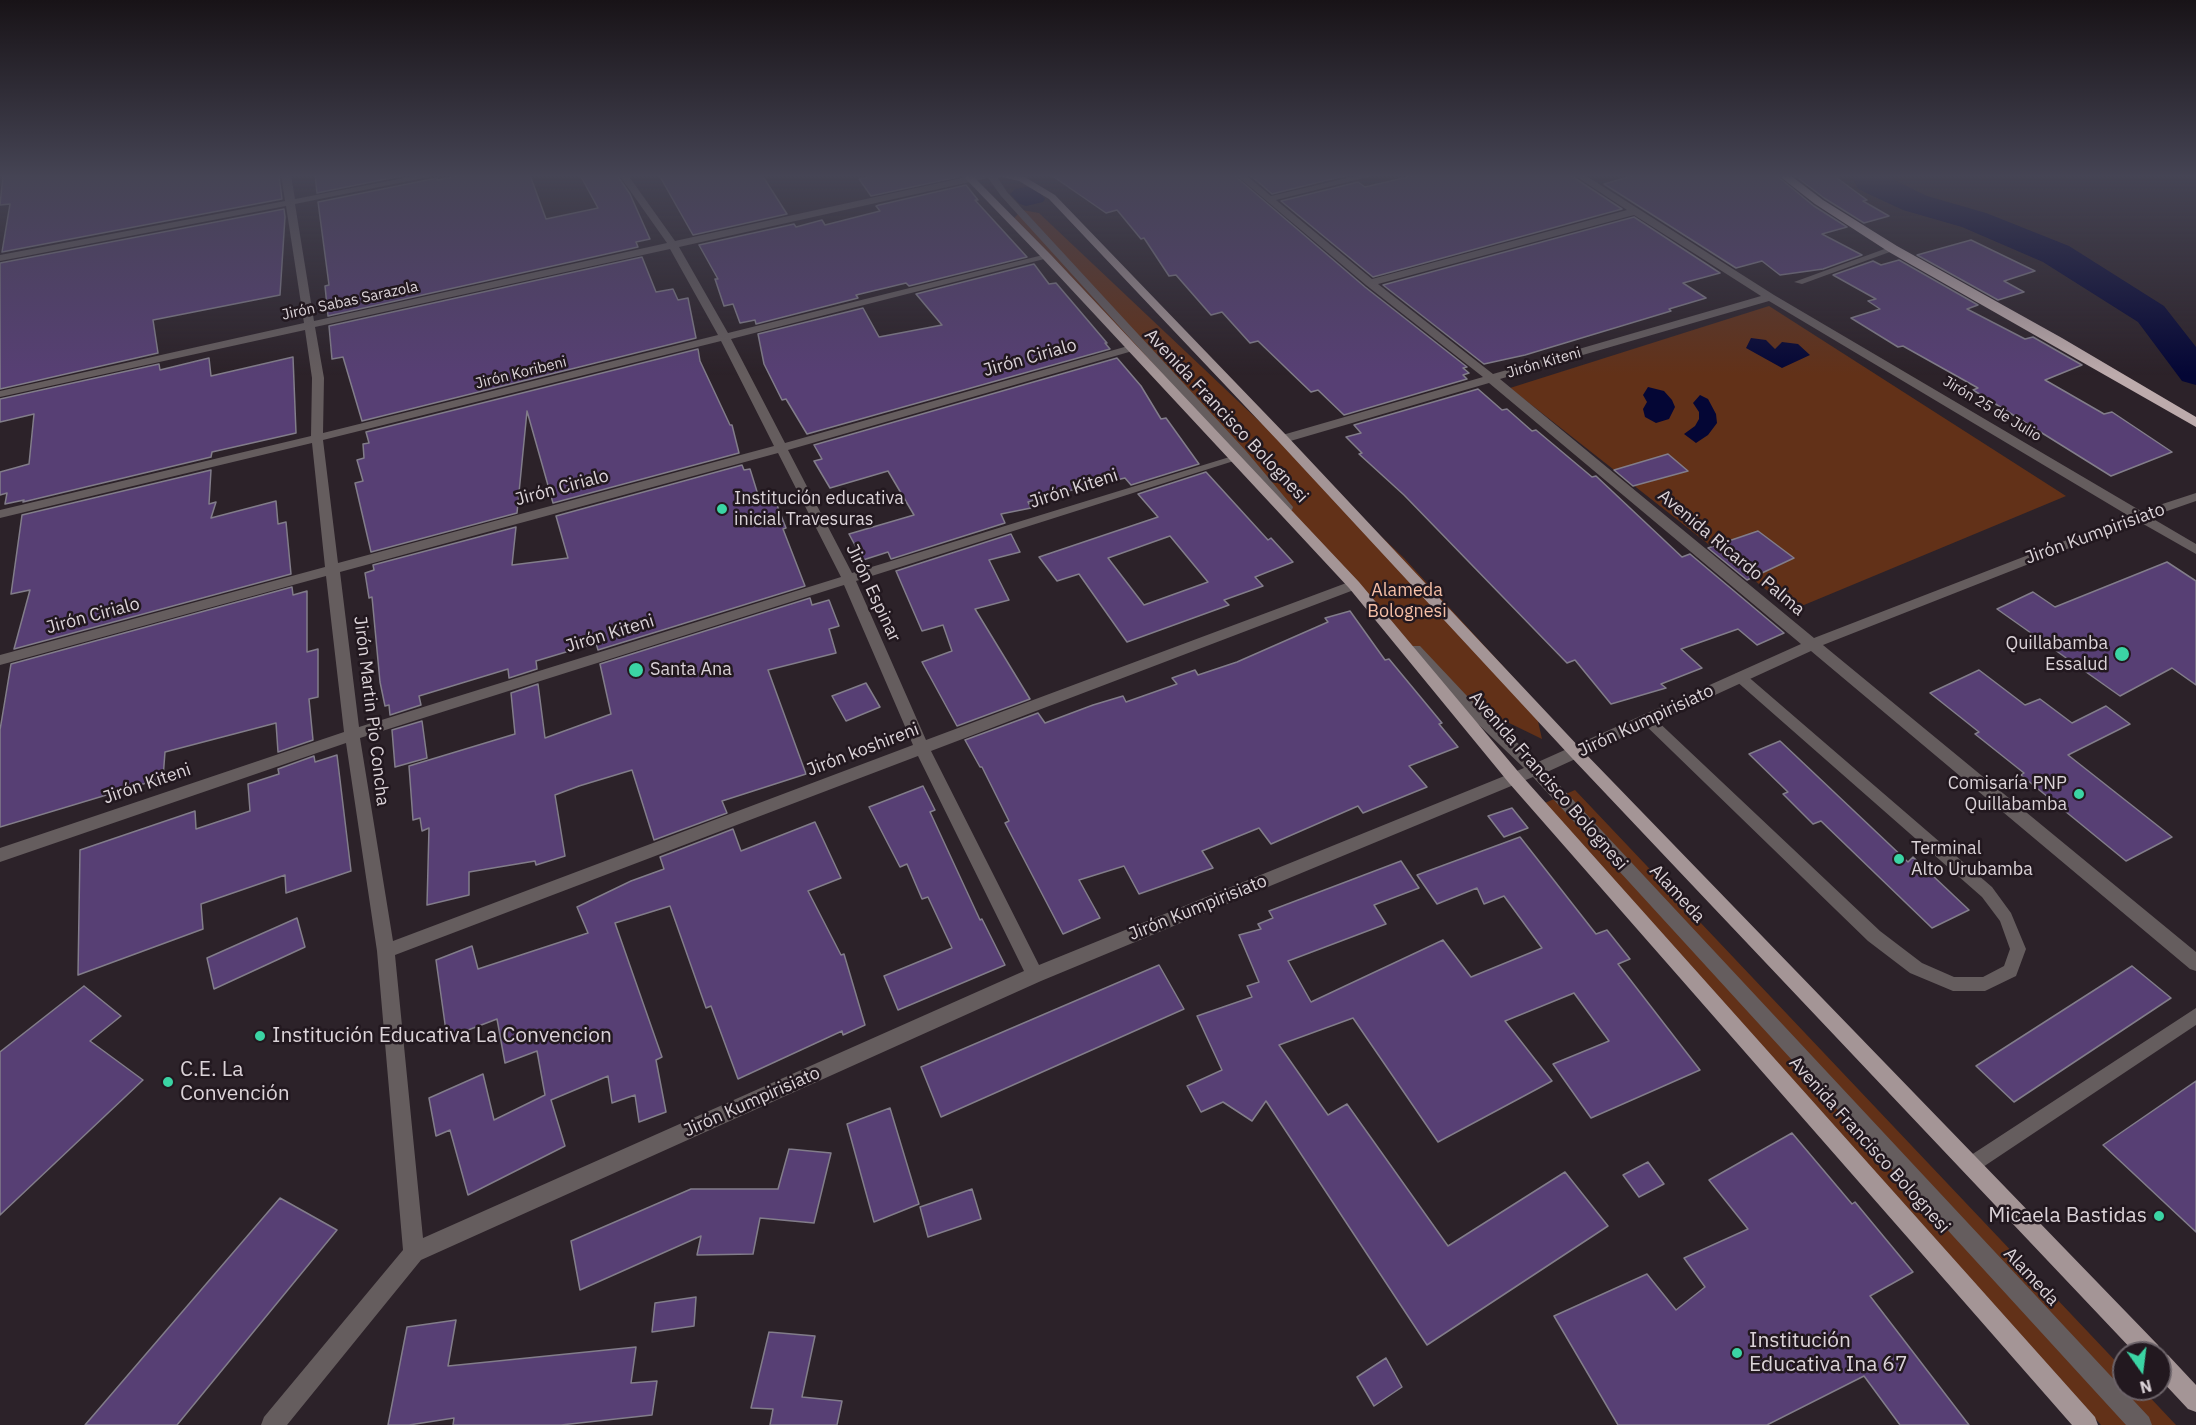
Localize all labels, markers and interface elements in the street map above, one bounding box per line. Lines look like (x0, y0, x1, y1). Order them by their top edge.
street label: Jirón Sabas Sarazola (280, 278, 420, 324)
street label: Avenida Francisco Bolognesi (1140, 324, 1312, 508)
street label: Jirón Cirialo (981, 334, 1079, 382)
street label: Jirón Kiteni (1505, 344, 1583, 382)
street label: Jirón Koribeni (474, 353, 568, 393)
street label: Jirón 25 de Julio (1939, 373, 2045, 445)
street label: Jirón Cirialo (513, 465, 611, 511)
street label: Jirón Kiteni (1027, 465, 1121, 513)
street label: Avenida Ricardo Palma (1653, 485, 1809, 621)
place label: Institución educativa inicial Travesuras (734, 488, 904, 530)
street label: Jirón Kumpirisiato (2022, 499, 2168, 569)
marker: Institución educativa inicial Travesuras (715, 502, 729, 516)
street label: Jirón Espinar (841, 541, 905, 645)
park label: Alameda Bolognesi (1367, 580, 1447, 622)
street label: Jirón Cirialo (44, 593, 142, 639)
street label: Jirón Kiteni (563, 610, 657, 658)
street label: Jirón Martin Pio Concha (349, 615, 393, 807)
place label: Quillabamba Essalud (2005, 633, 2108, 676)
marker: Quillabamba Essalud (2113, 645, 2131, 663)
place label: Santa Ana (650, 659, 732, 681)
marker: Santa Ana (627, 661, 645, 679)
street label: Jirón Kumpirisiato (1575, 680, 1717, 762)
street label: Avenida Francisco Bolognesi (1464, 687, 1632, 875)
street label: Jirón koshireni (804, 719, 922, 781)
street label: Jirón Kiteni (100, 759, 194, 809)
place label: Comisaría PNP Quillabamba (1948, 773, 2067, 816)
marker: Comisaría PNP Quillabamba (2072, 787, 2086, 801)
place label: Terminal Alto Urubamba (1911, 838, 2033, 880)
marker: Terminal Alto Urubamba (1892, 852, 1906, 866)
street label: Alameda (1645, 860, 1709, 928)
street label: Jirón Kumpirisiato (1126, 870, 1270, 946)
place label: Institución Educativa La Convencion (272, 1023, 612, 1049)
marker: Institución Educativa La Convencion (253, 1029, 267, 1043)
street label: Avenida Francisco Bolognesi (1784, 1052, 1954, 1238)
place label: C.E. La Convención (180, 1057, 290, 1107)
street label: Jirón Kumpirisiato (680, 1062, 824, 1142)
marker: C.E. La Convención (161, 1075, 175, 1089)
place label: Micaela Bastidas (1988, 1203, 2147, 1229)
marker: Micaela Bastidas (2152, 1209, 2166, 1223)
street label: Alameda (1999, 1243, 2063, 1311)
place label: Institución Educativa Ina 67 (1749, 1328, 1908, 1378)
north arrow (2112, 1341, 2172, 1401)
marker: Institución Educativa Ina 67 (1730, 1346, 1744, 1360)
text: N (2138, 1375, 2154, 1398)

